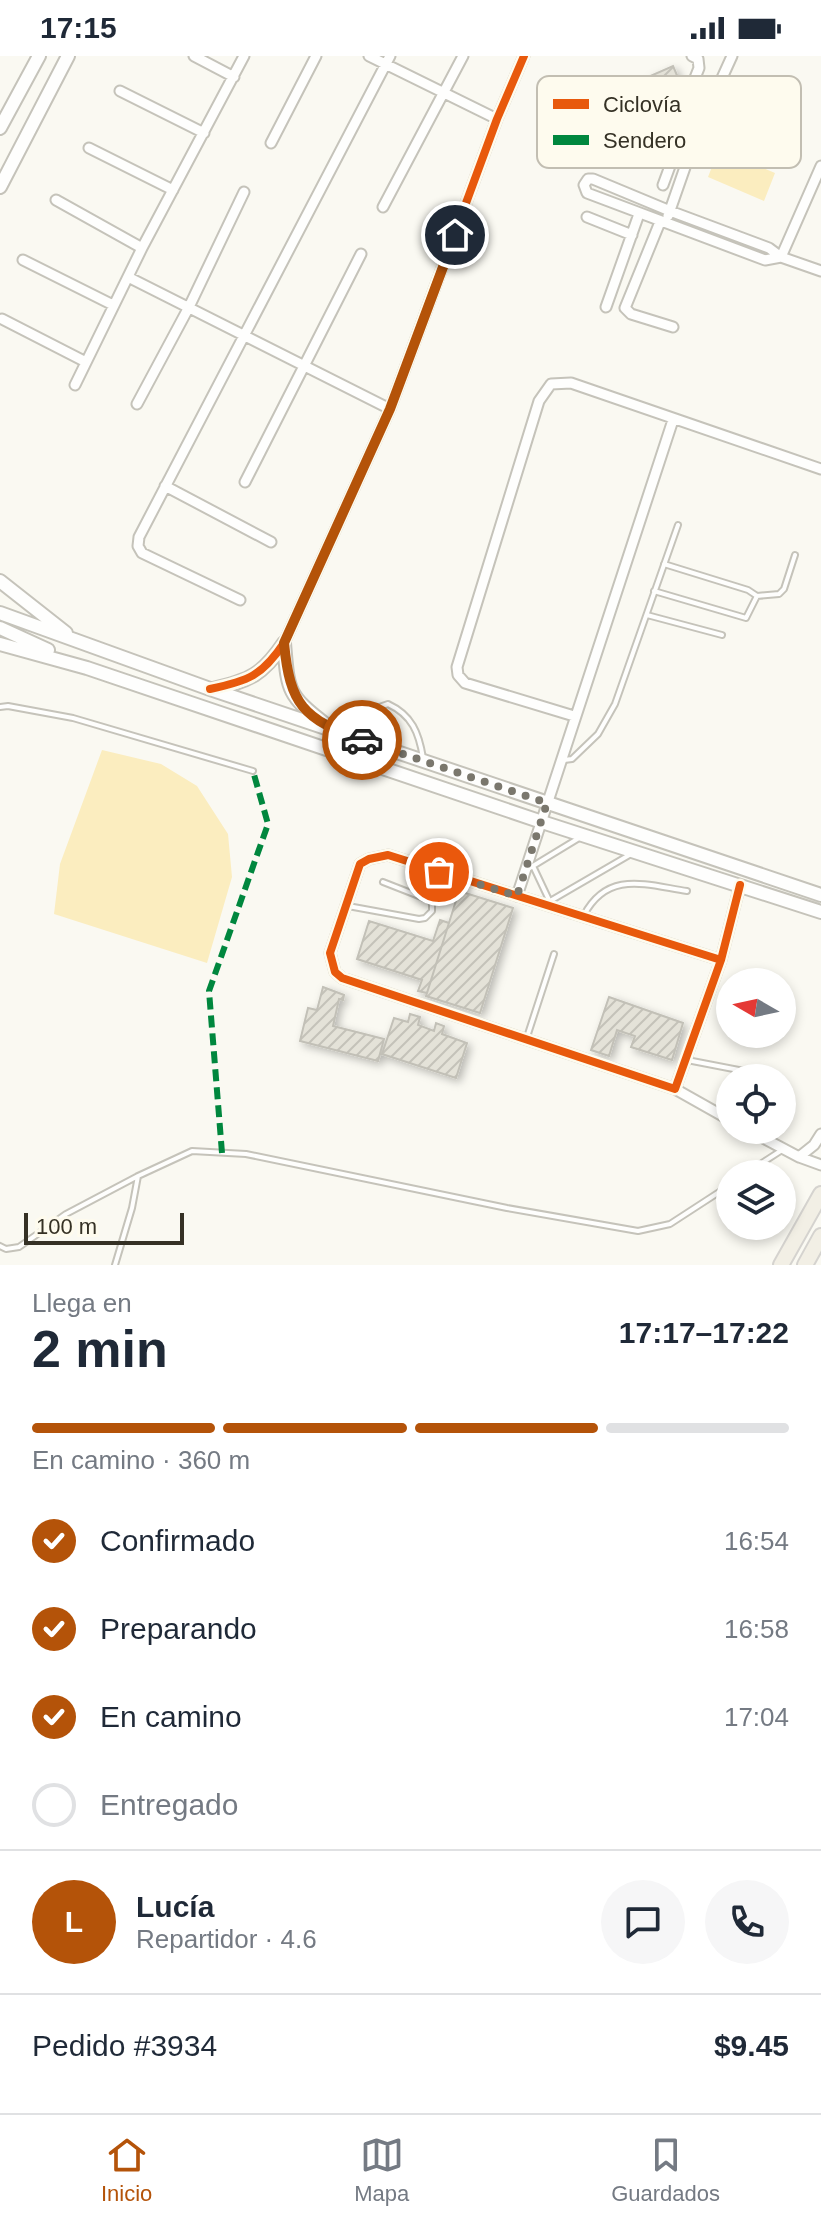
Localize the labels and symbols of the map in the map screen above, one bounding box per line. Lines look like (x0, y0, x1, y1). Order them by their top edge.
legend (537, 76, 801, 168)
text: Ciclovía (603, 92, 682, 117)
text: Sendero (603, 128, 686, 153)
pin (421, 201, 489, 269)
courier (322, 700, 402, 780)
pin (405, 838, 473, 906)
north arrow (716, 968, 796, 1048)
scale bar (24, 1209, 184, 1245)

